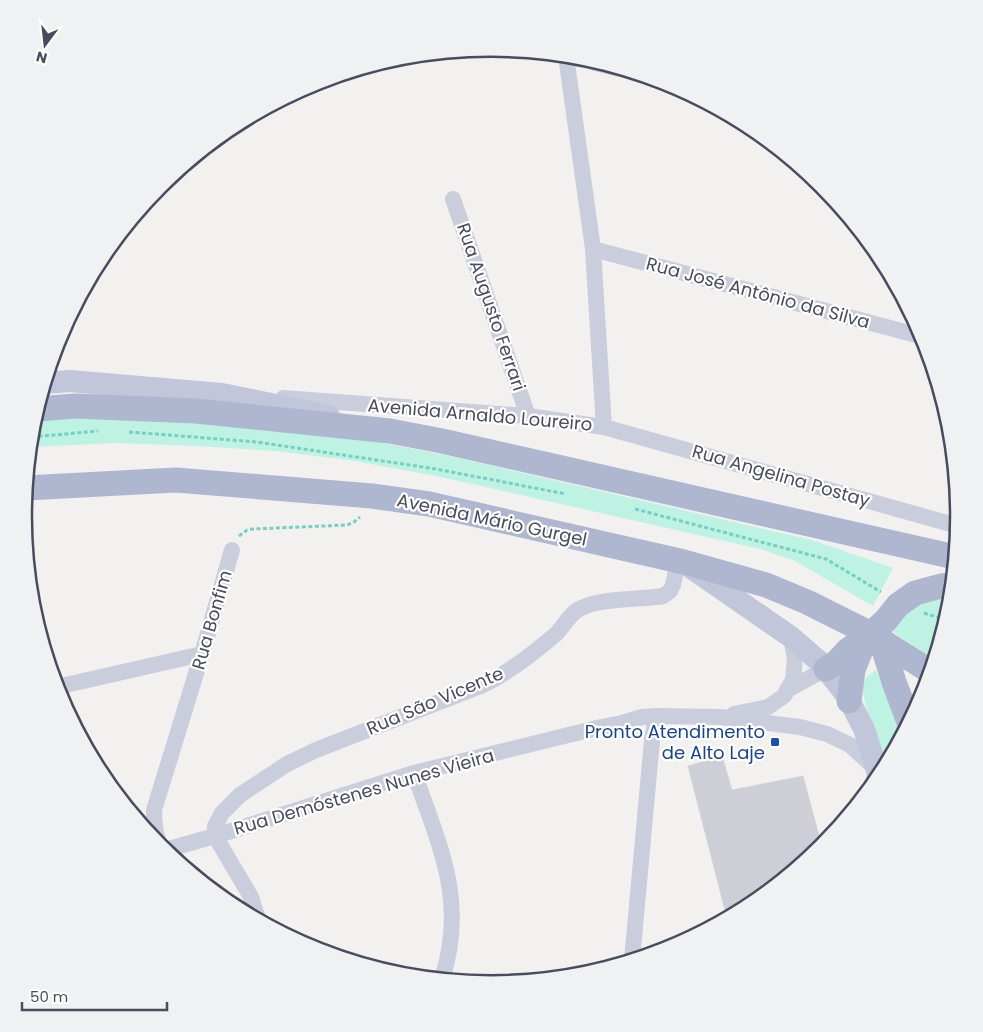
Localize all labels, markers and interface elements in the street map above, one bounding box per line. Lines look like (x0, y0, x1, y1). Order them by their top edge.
north arrow (20, 20, 70, 70)
text: N (34, 47, 49, 69)
street label: Rua Augusto Ferrari (451, 220, 532, 394)
street label: Rua José Antônio da Silva (643, 251, 873, 334)
street label: Avenida Arnaldo Loureiro (367, 392, 593, 437)
street label: Rua Angelina Postay (689, 438, 873, 513)
street label: Avenida Mário Gurgel (395, 487, 589, 552)
street label: Rua Bonfim (185, 567, 238, 673)
street label: Rua São Vicente (363, 660, 507, 741)
place label: Pronto Atendimento de Alto Laje (585, 719, 765, 765)
marker: Pronto Atendimento de Alto Laje (769, 736, 781, 748)
street label: Rua Demóstenes Nunes Vieira (231, 742, 497, 841)
scale bar (22, 980, 168, 1012)
text: 50 m (30, 986, 68, 1007)

